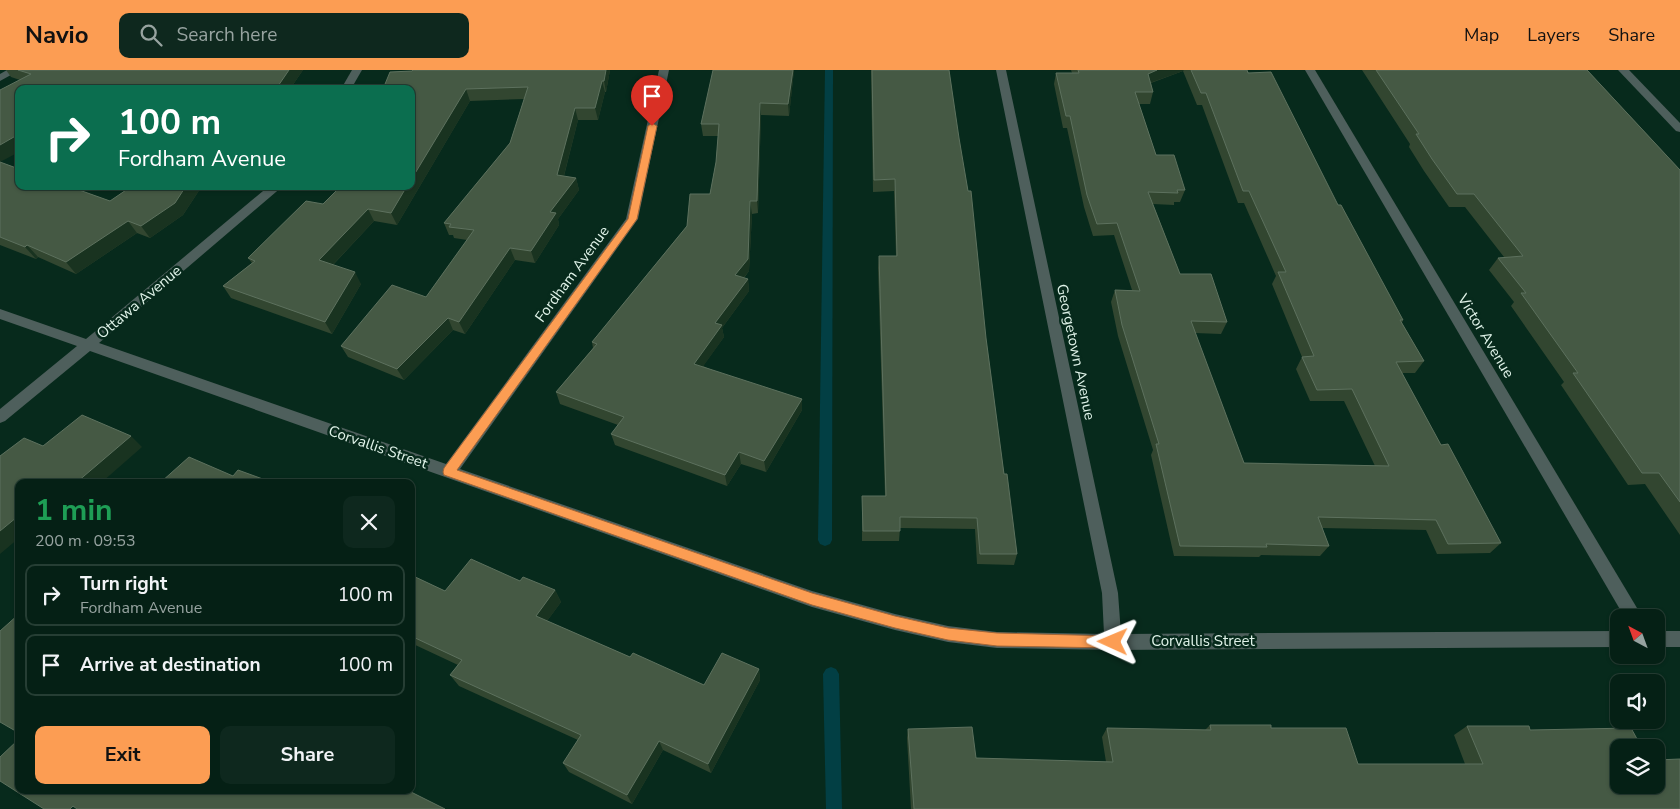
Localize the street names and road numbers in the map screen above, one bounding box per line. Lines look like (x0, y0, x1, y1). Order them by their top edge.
street label: Fordham Avenue (530, 222, 614, 326)
street label: Ottawa Avenue (92, 261, 186, 343)
street label: Georgetown Avenue (1052, 282, 1100, 422)
street label: Victor Avenue (1453, 289, 1519, 382)
street label: Corvallis Street (326, 421, 431, 474)
street label: Corvallis Street (1151, 631, 1256, 651)

